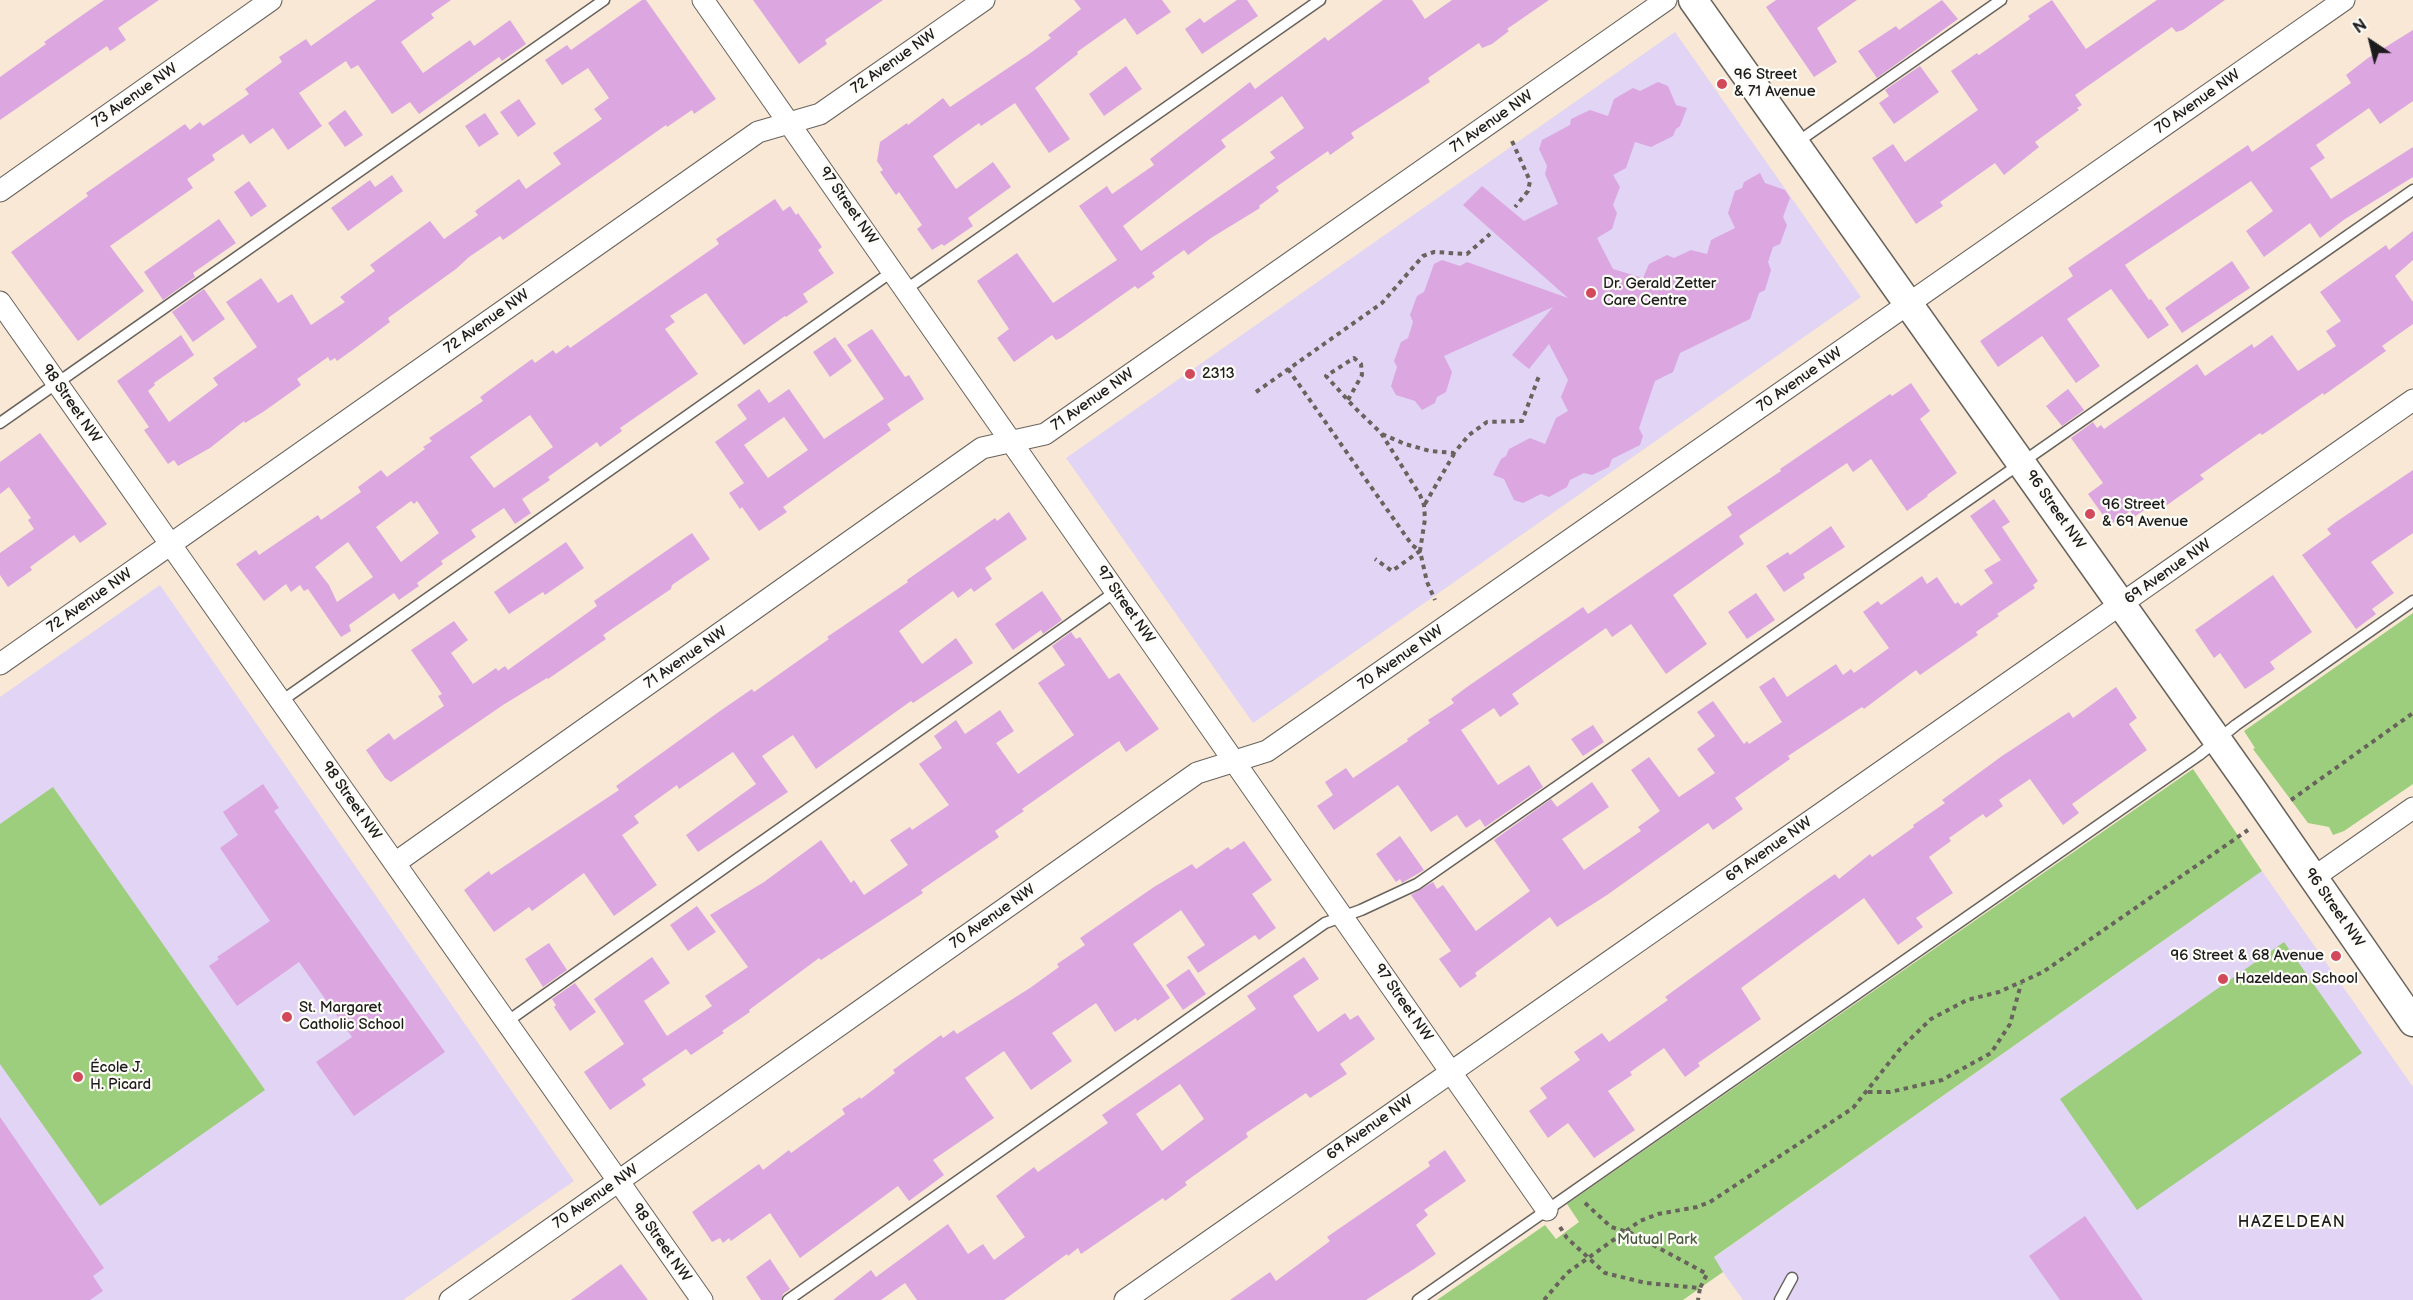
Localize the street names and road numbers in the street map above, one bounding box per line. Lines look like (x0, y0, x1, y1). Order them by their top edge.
street label: 72 Avenue NW (848, 26, 940, 98)
street label: 73 Avenue NW (89, 60, 181, 132)
street label: 70 Avenue NW (2152, 66, 2244, 138)
street label: 71 Avenue NW (1447, 87, 1537, 157)
street label: 97 Street NW (815, 164, 881, 248)
street label: 72 Avenue NW (441, 286, 533, 358)
street label: 70 Avenue NW (1754, 344, 1846, 416)
street label: 98 Street NW (37, 361, 105, 447)
street label: 71 Avenue NW (1048, 365, 1138, 435)
street label: 96 Street NW (2021, 467, 2089, 553)
street label: 69 Avenue NW (2121, 536, 2215, 608)
street label: 97 Street NW (1092, 563, 1158, 647)
street label: 72 Avenue NW (44, 565, 136, 637)
street label: 70 Avenue NW (1355, 622, 1447, 694)
street label: 71 Avenue NW (641, 623, 731, 693)
street label: 98 Street NW (317, 758, 385, 844)
street label: 69 Avenue NW (1722, 814, 1816, 886)
street label: 96 Street NW (2300, 865, 2368, 951)
street label: 70 Avenue NW (947, 881, 1039, 953)
street label: 97 Street NW (1370, 961, 1436, 1045)
street label: 69 Avenue NW (1323, 1092, 1417, 1164)
street label: 70 Avenue NW (550, 1161, 642, 1233)
street label: 98 Street NW (627, 1200, 695, 1286)

